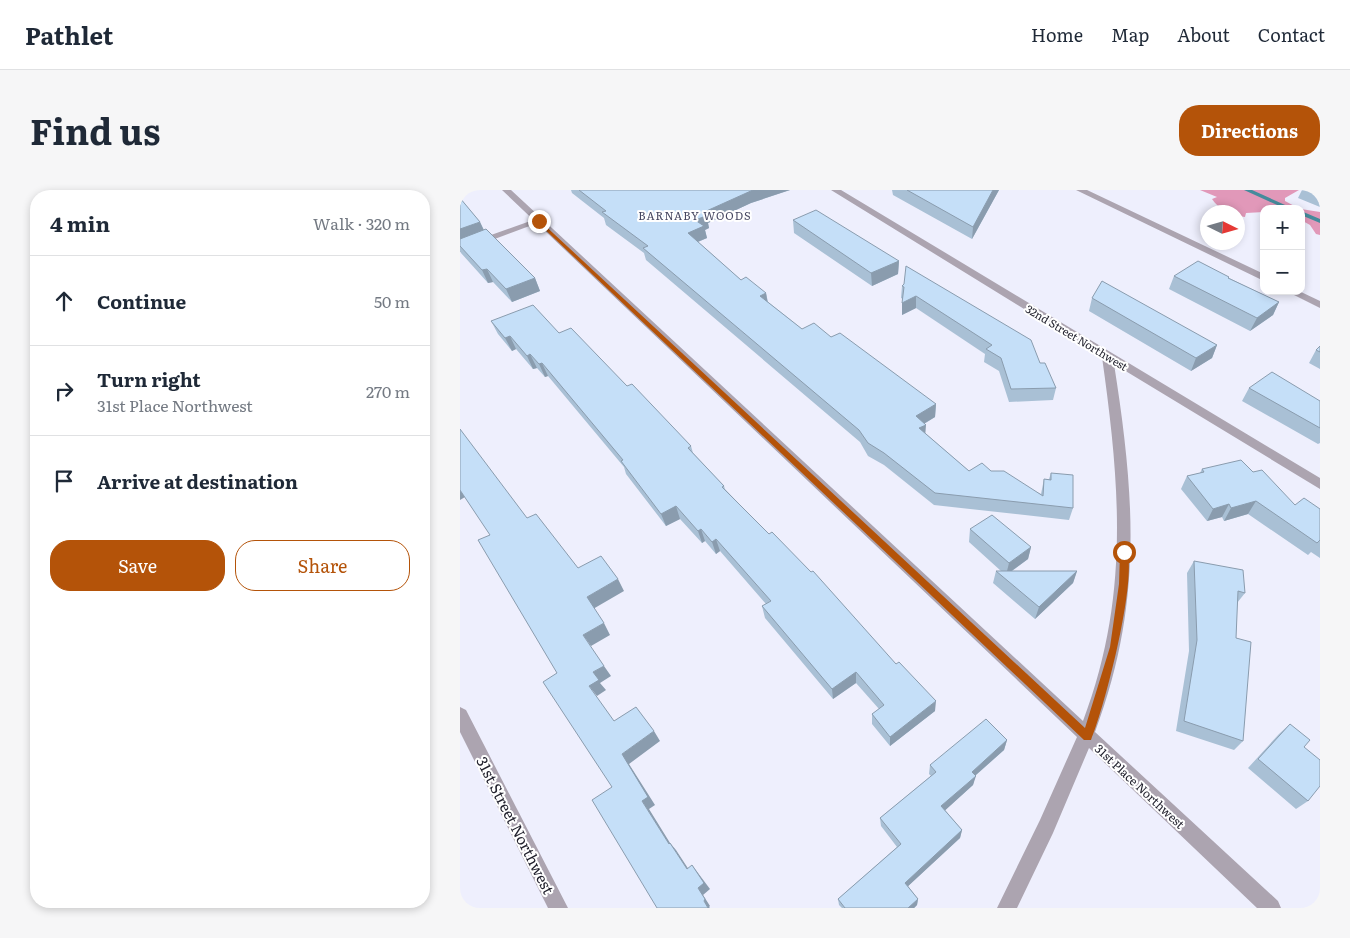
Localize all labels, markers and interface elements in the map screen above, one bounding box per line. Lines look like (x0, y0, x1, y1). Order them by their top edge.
text: Pathlet (25, 17, 113, 52)
text: Home (1031, 21, 1083, 48)
text: Map (1111, 21, 1149, 48)
text: About (1177, 21, 1230, 48)
text: Contact (1258, 21, 1325, 48)
text: Find us (30, 104, 160, 156)
button: Directions (1179, 105, 1320, 156)
north arrow (1200, 205, 1245, 250)
map controls (1260, 205, 1305, 295)
button: + (1260, 205, 1305, 250)
text: 4 min (50, 207, 110, 238)
district label: BARNABY WOODS (638, 207, 752, 223)
route end (528, 210, 551, 233)
text: Walk · 320 m (313, 211, 410, 235)
button: − (1260, 250, 1305, 295)
icon: ahead (50, 287, 78, 315)
text: Continue (97, 287, 186, 315)
text: 50 m (374, 289, 410, 313)
street label: 32nd Street Northwest (1023, 300, 1132, 374)
text: Turn right (97, 365, 201, 393)
icon: right (50, 377, 78, 405)
text: 270 m (366, 379, 410, 403)
text: 31st Place Northwest (97, 393, 253, 417)
icon: arrive (50, 467, 78, 495)
text: Arrive at destination (97, 467, 298, 495)
button: Save (50, 540, 225, 591)
button: Share (235, 540, 410, 591)
route start (1113, 541, 1136, 564)
street label: 31st Place Northwest (1091, 740, 1189, 833)
street label: 31st Street Northwest (471, 752, 561, 898)

